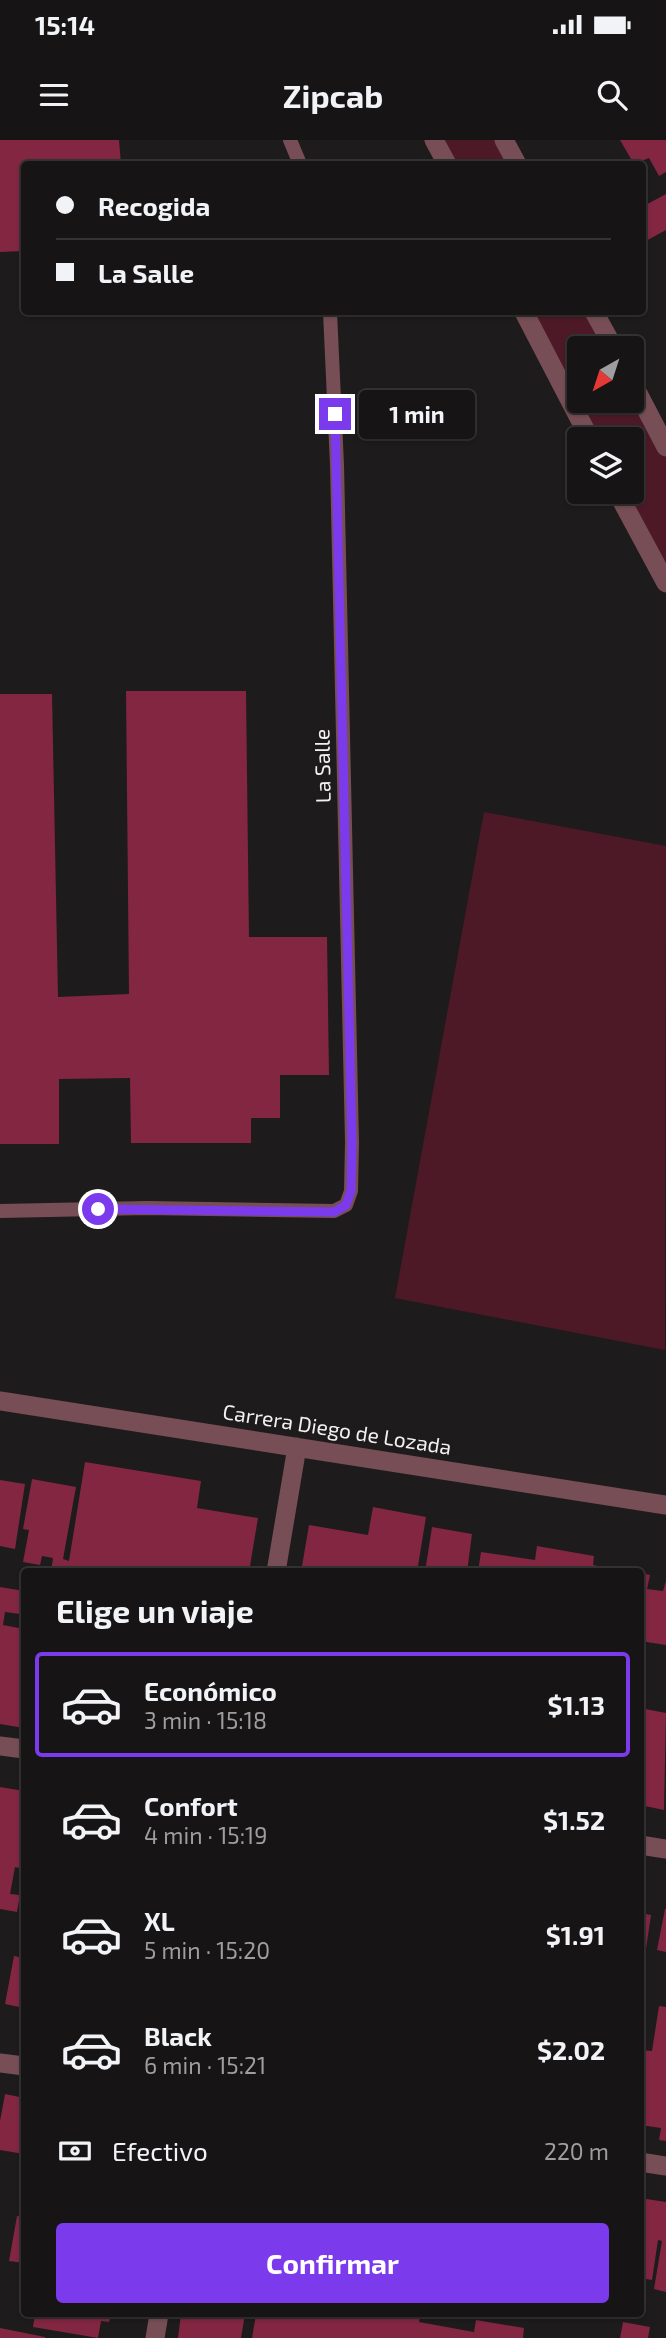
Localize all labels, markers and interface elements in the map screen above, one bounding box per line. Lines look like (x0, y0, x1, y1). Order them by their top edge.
text: 15:14 (35, 9, 95, 40)
icon: menu (35, 76, 73, 114)
text: Zipcab (283, 76, 383, 114)
icon: search (593, 76, 631, 114)
text: Recogida (98, 190, 210, 221)
text: La Salle (98, 257, 194, 288)
north arrow (567, 336, 644, 413)
map controls (567, 336, 644, 504)
callout: 1 min (360, 390, 475, 438)
route end (319, 398, 351, 430)
text: 1 min (389, 400, 445, 428)
button: layers (567, 427, 644, 504)
street label: La Salle (308, 729, 335, 803)
route start (82, 1193, 114, 1225)
street label: Carrera Diego de Lozada (221, 1398, 453, 1459)
text: Elige un viaje (56, 1591, 254, 1629)
icon: car (60, 1673, 123, 1736)
text: Económico (144, 1675, 277, 1706)
text: $1.13 (548, 1689, 605, 1720)
text: 3 min · 15:18 (144, 1706, 267, 1734)
icon: car (60, 1788, 123, 1851)
text: Confort (144, 1790, 238, 1821)
text: $1.52 (543, 1804, 605, 1835)
text: 4 min · 15:19 (144, 1821, 267, 1849)
icon: car (60, 1903, 123, 1966)
text: XL (144, 1905, 175, 1936)
text: $1.91 (546, 1919, 605, 1950)
text: 5 min · 15:20 (144, 1936, 270, 1964)
icon: car (60, 2018, 123, 2081)
text: Black (144, 2020, 212, 2051)
text: $2.02 (537, 2034, 605, 2065)
text: 6 min · 15:21 (144, 2051, 266, 2079)
icon: cash (56, 2132, 94, 2170)
text: Efectivo (112, 2135, 208, 2166)
text: 220 m (544, 2137, 609, 2165)
button: Confirmar (56, 2223, 609, 2303)

